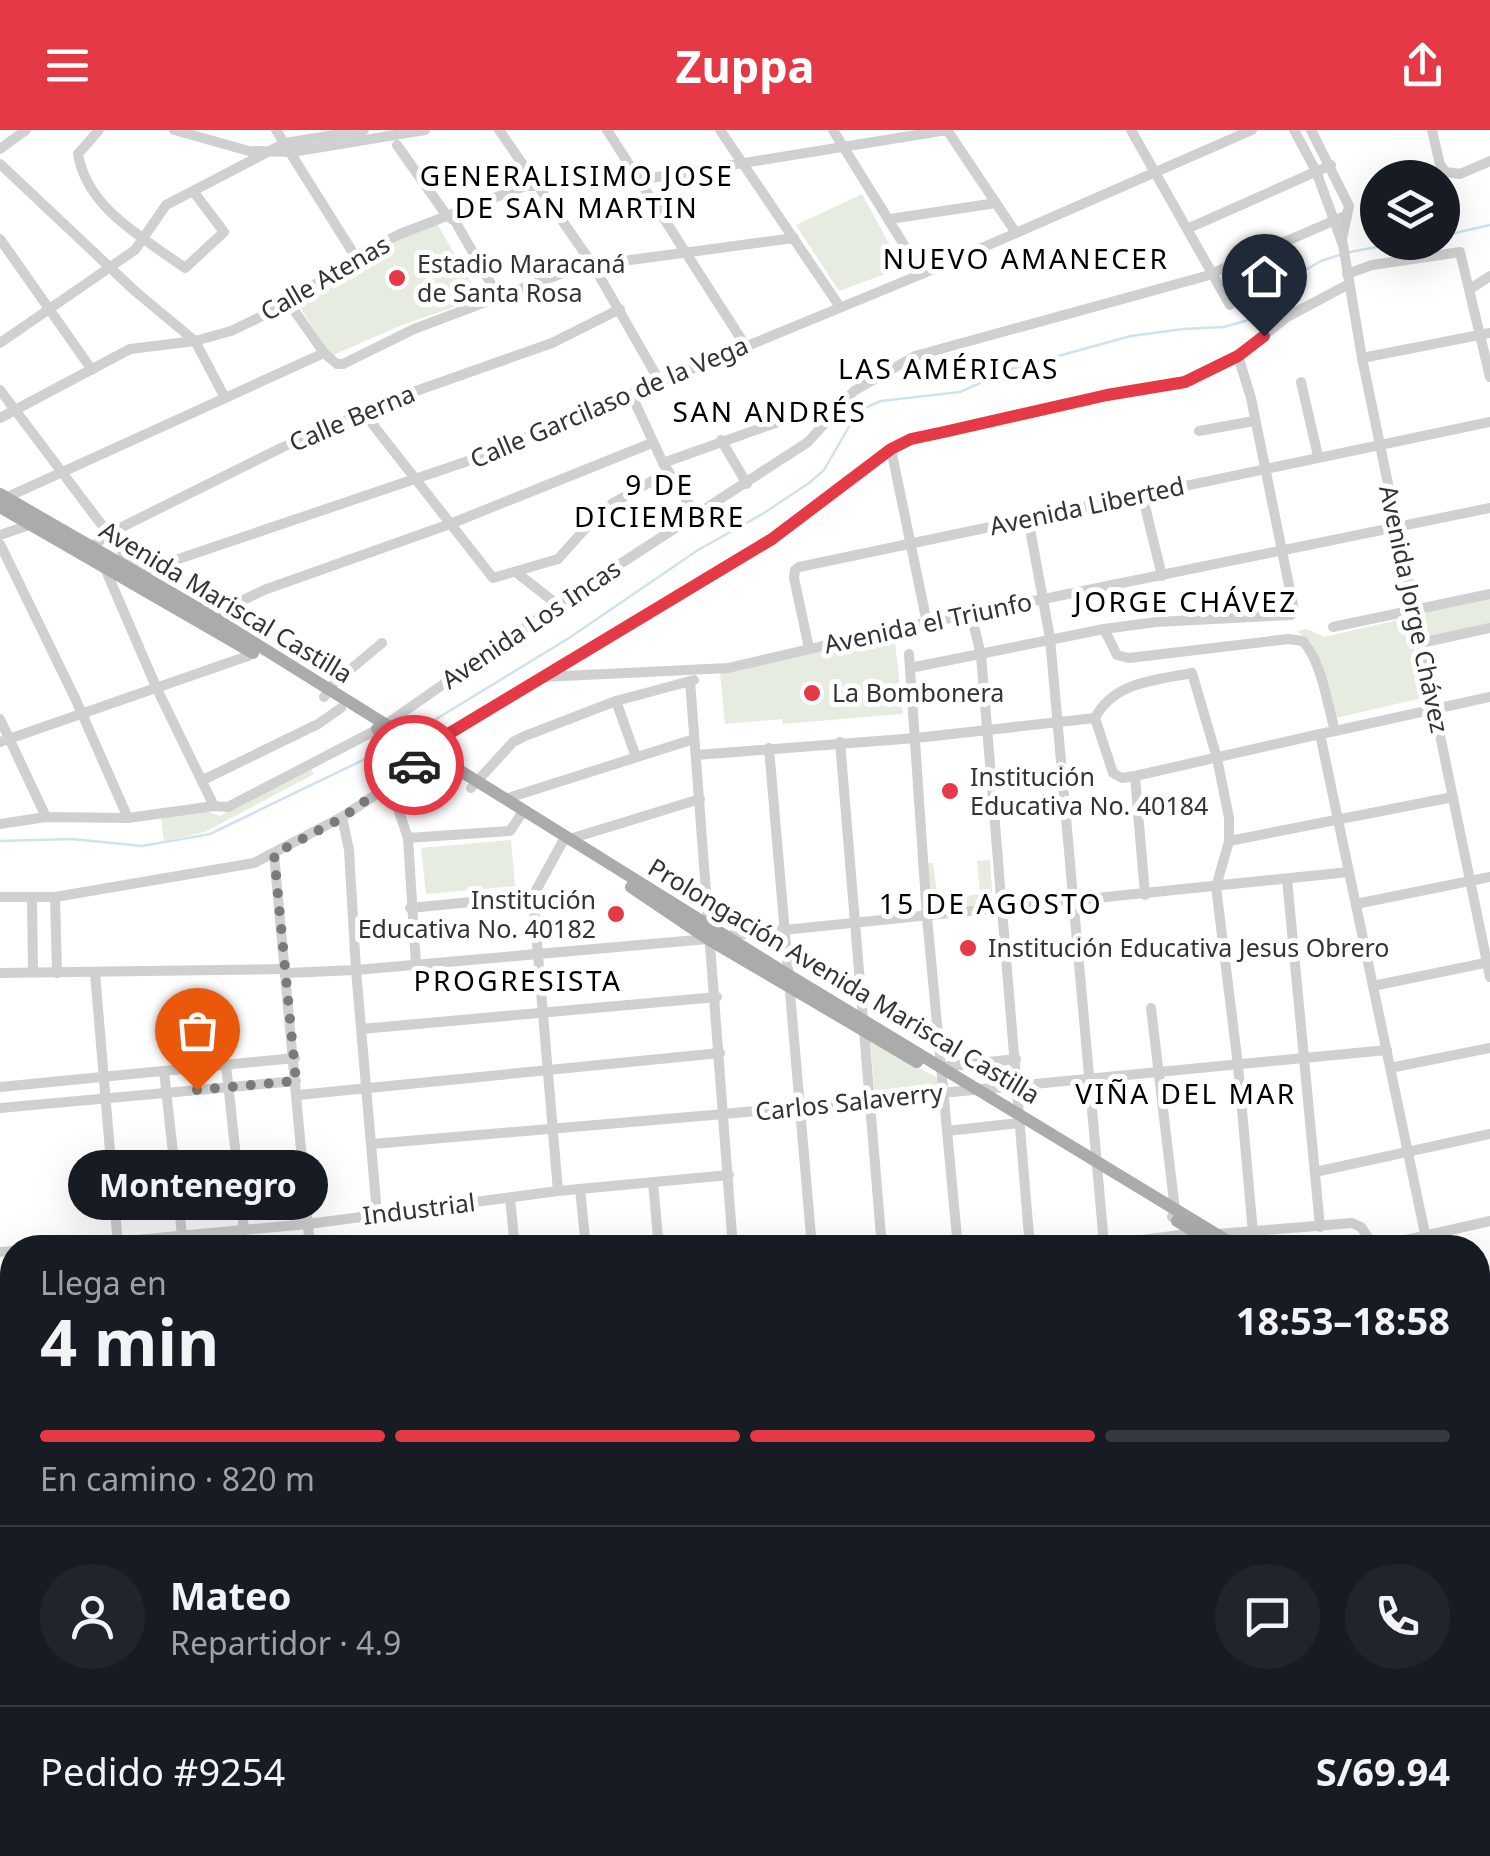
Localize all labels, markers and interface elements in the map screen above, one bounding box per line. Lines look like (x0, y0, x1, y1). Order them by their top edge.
text: Zuppa (675, 35, 815, 96)
icon: menu (40, 38, 95, 93)
icon: share (1395, 38, 1450, 93)
district label: GENERALISIMO JOSE DE SAN MARTIN (420, 156, 734, 226)
map controls (1360, 160, 1460, 260)
button: layers (1360, 160, 1460, 260)
street label: Calle Atenas (254, 226, 395, 328)
pin (1222, 234, 1307, 337)
district label: NUEVO AMANECER (883, 239, 1169, 277)
place label: Estadio Maracaná de Santa Rosa (417, 246, 625, 309)
icon: home (1237, 249, 1292, 304)
marker: Estadio Maracaná de Santa Rosa (386, 267, 408, 289)
street label: Calle Garcilaso de la Vega (464, 327, 753, 475)
district label: LAS AMÉRICAS (838, 349, 1060, 387)
street label: Calle Berna (284, 375, 420, 459)
district label: SAN ANDRÉS (673, 392, 867, 430)
district label: 9 DE DICIEMBRE (574, 465, 746, 535)
street label: Avenida Liberted (986, 468, 1187, 542)
street label: Avenida Jorge Chávez (1372, 482, 1458, 736)
street label: Avenida Mariscal Castilla (94, 512, 359, 690)
street label: Avenida Los Incas (434, 551, 627, 696)
district label: JORGE CHÁVEZ (1071, 582, 1298, 620)
street label: Avenida el Triunfo (821, 583, 1035, 661)
place label: La Bombonera (832, 675, 1004, 709)
marker: La Bombonera (801, 682, 823, 704)
courier (364, 715, 464, 815)
icon: car (387, 738, 442, 793)
place label: Institución Educativa No. 40184 (970, 759, 1208, 822)
marker: Institución Educativa No. 40184 (939, 780, 961, 802)
street label: Prolongación Avenida Mariscal Castilla (642, 849, 1047, 1111)
place label: Institución Educativa No. 40182 (358, 882, 596, 945)
district label: 15 DE AGOSTO (879, 884, 1103, 922)
marker: Institución Educativa No. 40182 (605, 903, 627, 925)
place label: Institución Educativa Jesus Obrero (988, 930, 1389, 964)
marker: Institución Educativa Jesus Obrero (957, 937, 979, 959)
district label: PROGRESISTA (414, 961, 622, 999)
pin (155, 988, 240, 1091)
icon: bag (170, 1003, 225, 1058)
street label: Carlos Salaverry (753, 1074, 945, 1128)
district label: VIÑA DEL MAR (1075, 1074, 1297, 1112)
callout: Montenegro (67, 1150, 327, 1220)
text: Montenegro (99, 1163, 297, 1206)
street label: Industrial (361, 1184, 477, 1232)
text: Llega en (40, 1261, 167, 1304)
text: 18:53–18:58 (1236, 1294, 1450, 1346)
text: 4 min (40, 1297, 219, 1385)
text: En camino · 820 m (40, 1457, 315, 1500)
button: person (40, 1564, 145, 1669)
button: chat (1215, 1564, 1320, 1669)
button: phone (1345, 1564, 1450, 1669)
text: Mateo (170, 1569, 292, 1621)
text: Repartidor · 4.9 (170, 1621, 401, 1664)
text: Pedido #9254 (40, 1745, 285, 1797)
text: S/69.94 (1316, 1745, 1450, 1797)

